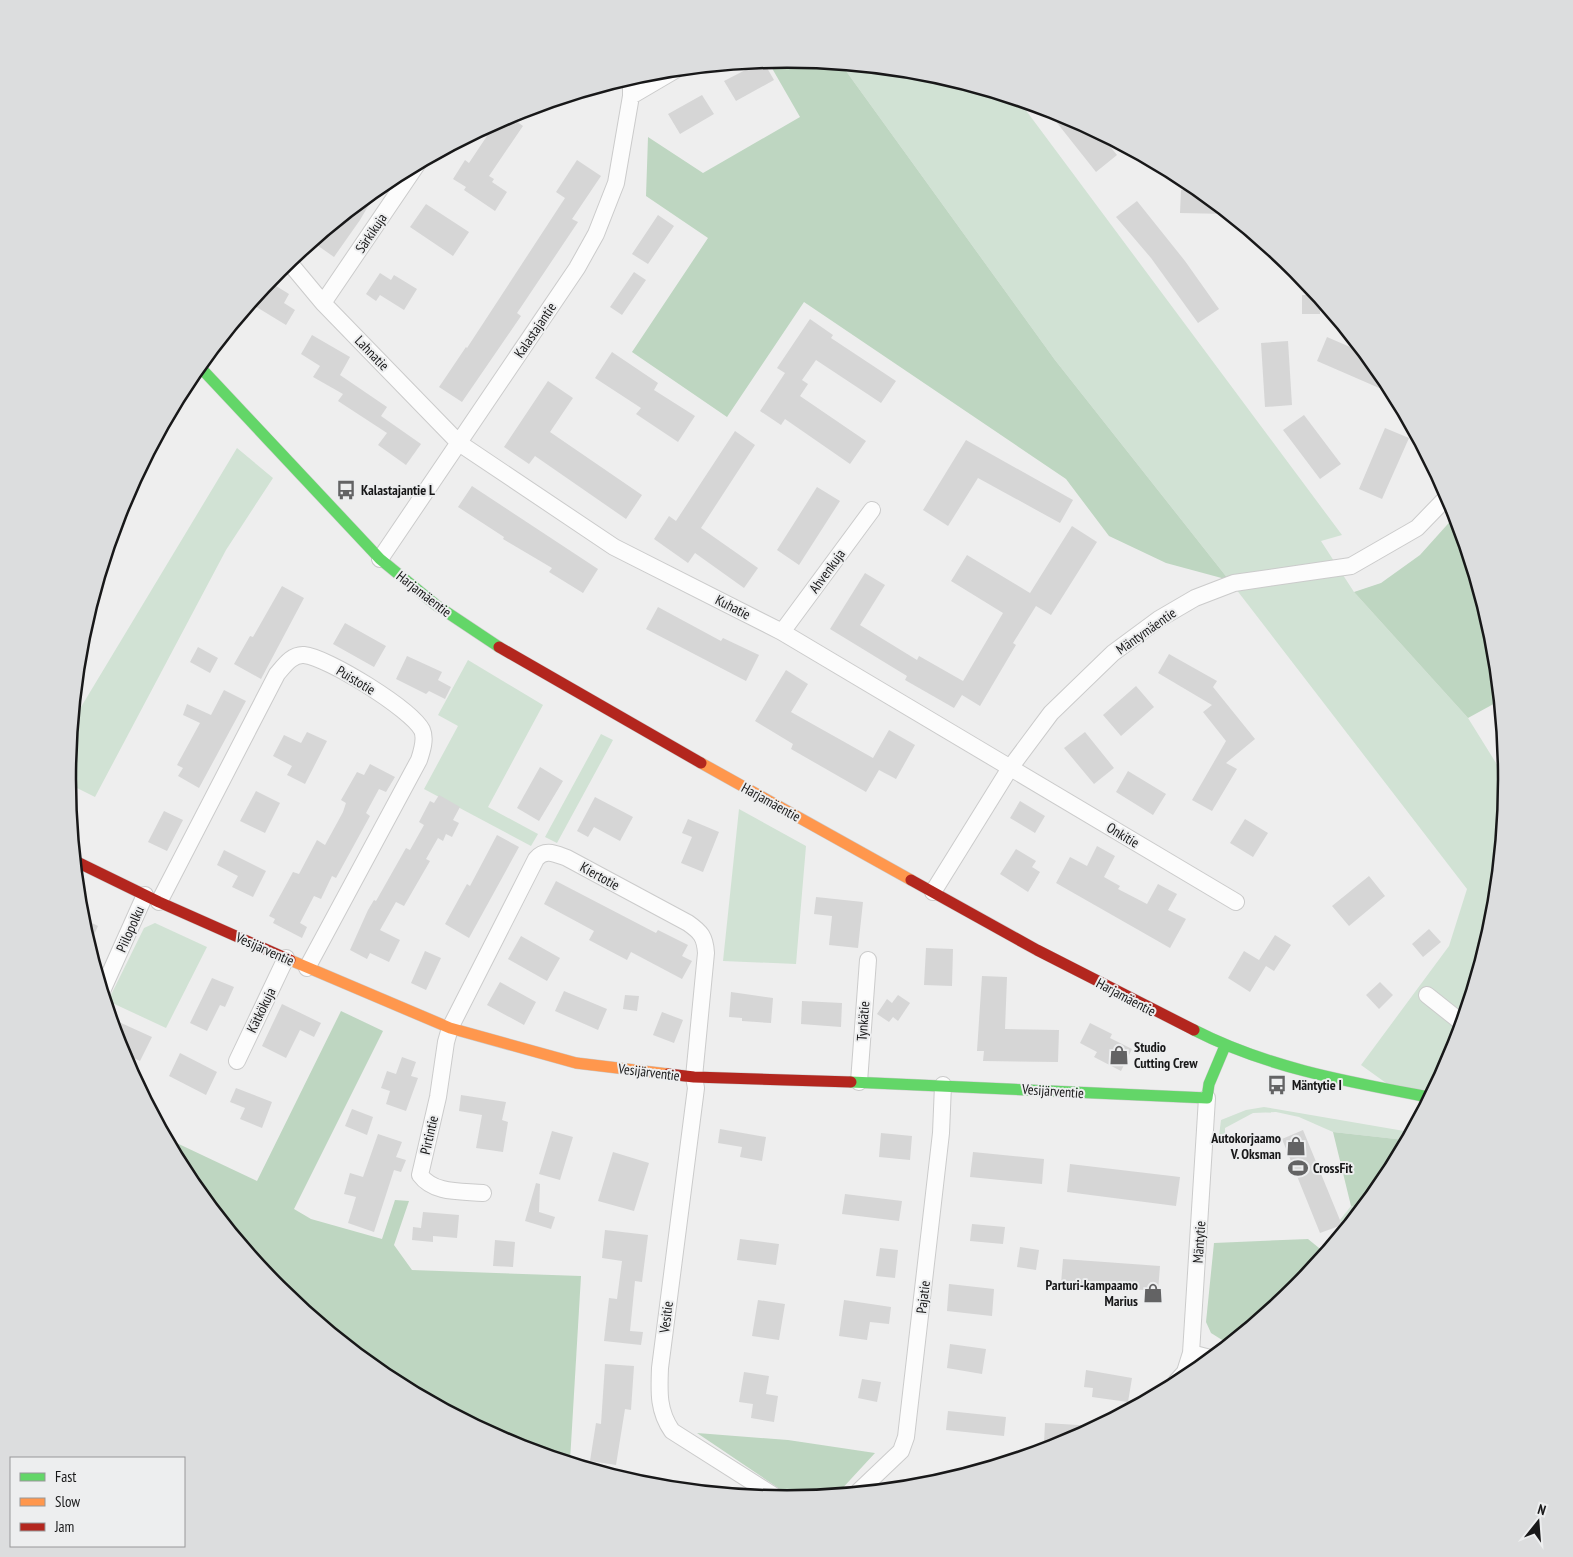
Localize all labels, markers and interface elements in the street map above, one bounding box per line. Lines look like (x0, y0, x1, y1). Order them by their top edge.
street label: Särkikuja (351, 210, 391, 256)
street label: Kalastajantie (510, 299, 560, 361)
street label: Lahnatie (351, 332, 393, 374)
bus stop icon: Kalastajantie L (335, 479, 357, 501)
place label: Kalastajantie L (361, 481, 435, 499)
street label: Ahvenkuja (805, 545, 849, 597)
street label: Harjamäentie (393, 567, 455, 621)
street label: Kuhatie (712, 591, 754, 624)
street label: Mäntymäentie (1113, 604, 1180, 658)
street label: Puistotie (333, 661, 379, 699)
street label: Harjamäentie (738, 778, 804, 826)
street label: Onkitie (1103, 818, 1143, 852)
street label: Kiertotie (577, 858, 623, 894)
street label: Piilopolku (112, 903, 148, 955)
street label: Vesijärventie (232, 928, 297, 970)
street label: Harjamäentie (1093, 974, 1159, 1020)
street label: Kätkökuja (242, 985, 280, 1035)
street label: Tynkätie (853, 1000, 873, 1042)
place label: Studio Cutting Crew (1134, 1038, 1198, 1072)
shop icon: Studio Cutting Crew (1108, 1044, 1130, 1066)
street label: Vesijärventie (616, 1059, 681, 1085)
bus stop icon: Mäntytie I (1266, 1074, 1288, 1096)
place label: Mäntytie I (1292, 1076, 1342, 1094)
street label: Vesijärventie (1021, 1080, 1085, 1102)
street label: Pirtintie (416, 1114, 442, 1156)
place label: Autokorjaamo V. Oksman (1210, 1129, 1281, 1163)
shop icon: Autokorjaamo V. Oksman (1285, 1135, 1307, 1157)
sports icon: CrossFit (1287, 1157, 1309, 1179)
place label: CrossFit (1313, 1159, 1353, 1177)
street label: Mäntytie (1189, 1220, 1209, 1264)
place label: Parturi-kampaamo Marius (1046, 1276, 1138, 1310)
street label: Pajatie (912, 1279, 934, 1314)
shop icon: Parturi-kampaamo Marius (1142, 1282, 1164, 1304)
street label: Vesitie (655, 1300, 677, 1335)
legend (10, 1457, 185, 1547)
text: Fast (55, 1467, 76, 1486)
text: Slow (55, 1492, 80, 1511)
north arrow (1513, 1497, 1563, 1547)
text: N (1536, 1500, 1548, 1519)
text: Jam (54, 1517, 74, 1536)

